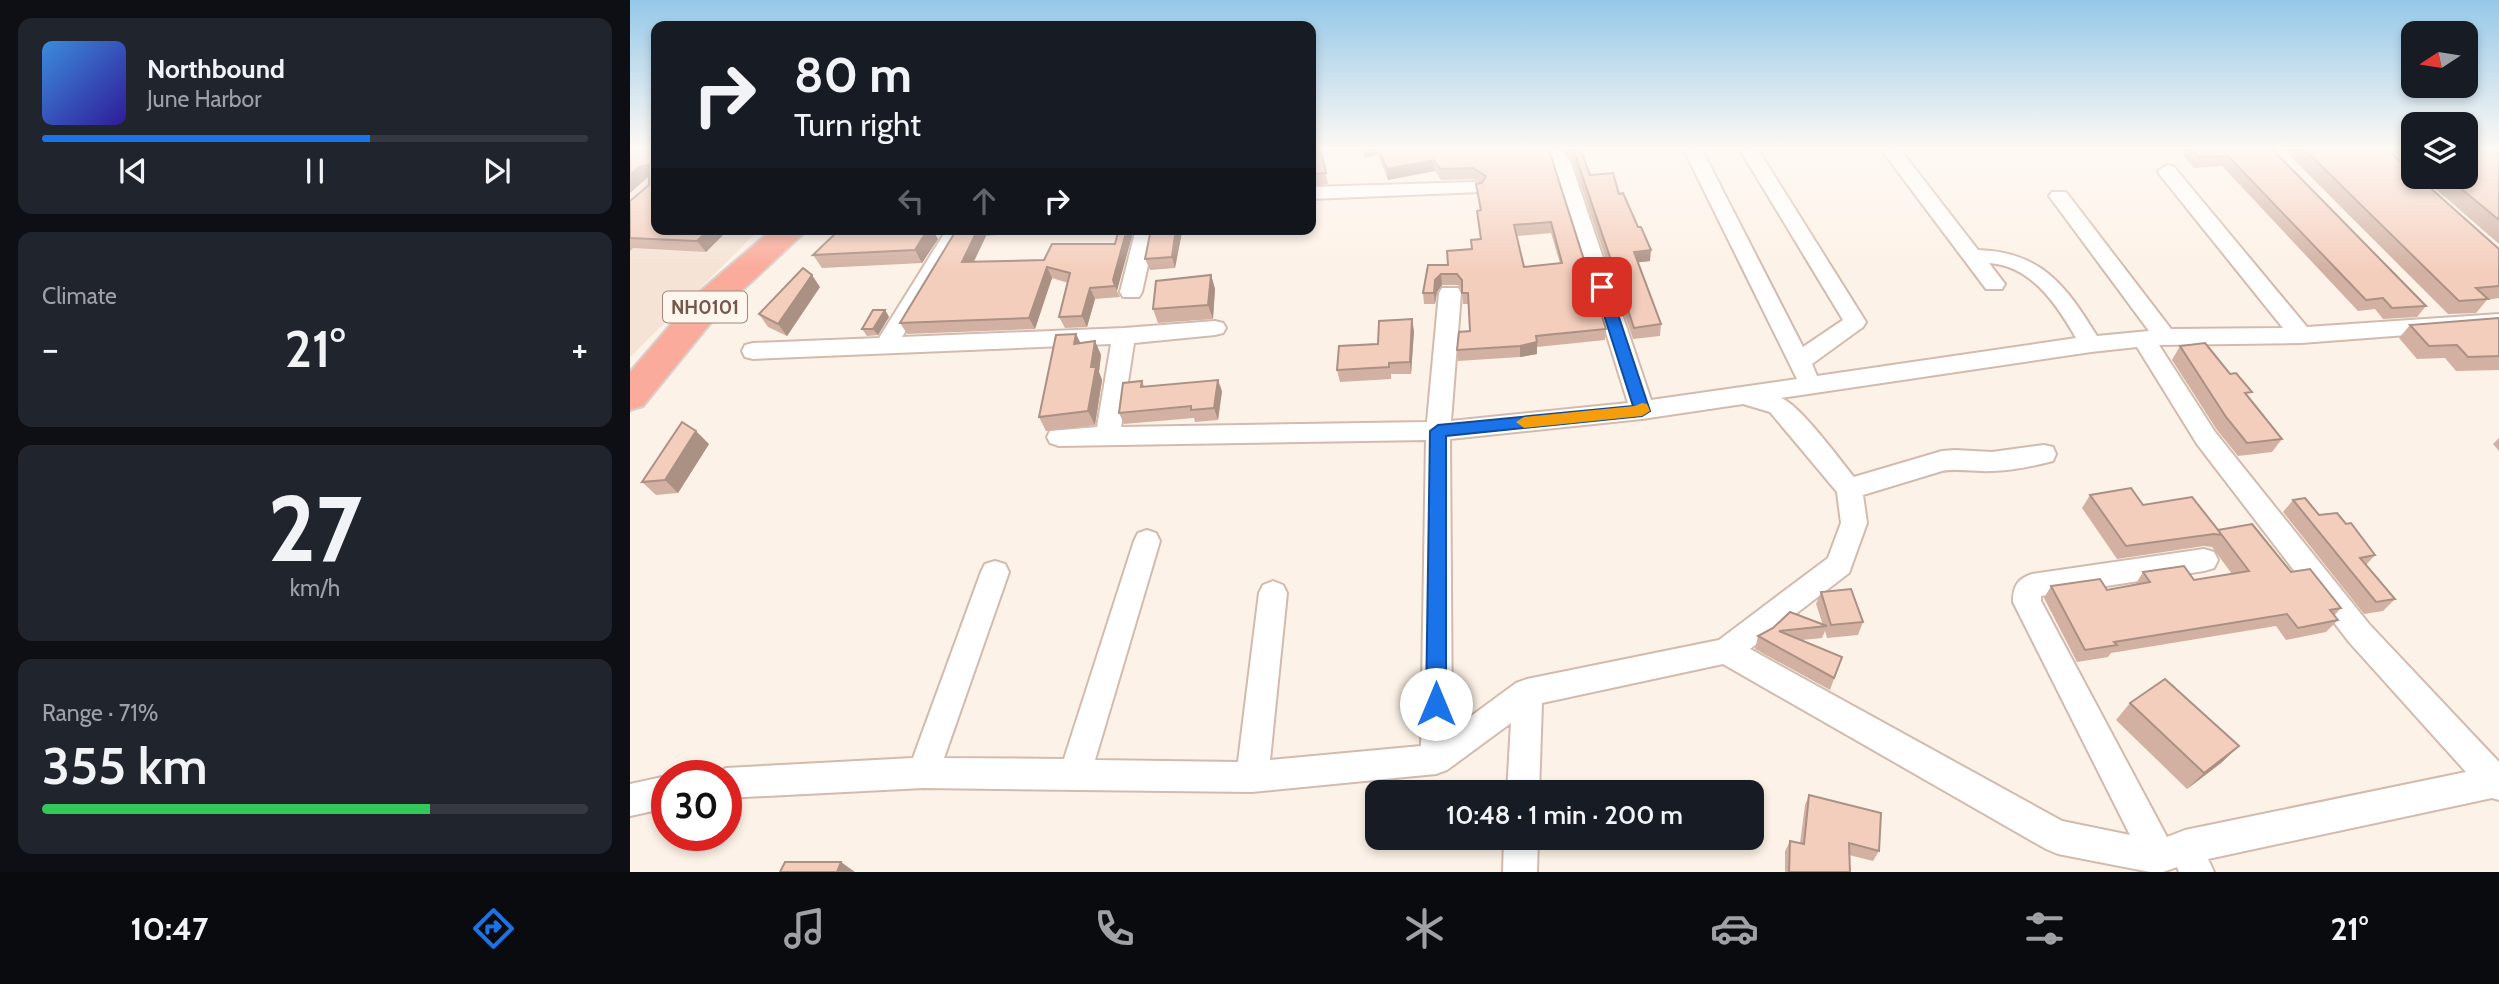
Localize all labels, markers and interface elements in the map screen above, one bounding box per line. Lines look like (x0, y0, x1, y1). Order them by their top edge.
north arrow (2401, 21, 2478, 98)
map controls (2401, 21, 2478, 189)
text: 80 m (794, 45, 912, 104)
icon: right (679, 49, 770, 140)
text: Northbound (147, 53, 285, 85)
text: June Harbor (147, 85, 261, 113)
text: Turn right (794, 105, 921, 144)
button: layers (2401, 112, 2478, 189)
icon: previous (114, 152, 152, 190)
icon: pause (296, 152, 334, 190)
icon: next (478, 152, 516, 190)
icon: left (892, 182, 930, 220)
icon: ahead (965, 182, 1003, 220)
icon: right (1038, 182, 1076, 220)
pin (1572, 257, 1632, 317)
icon: arrive (1583, 268, 1621, 306)
text: Climate (42, 282, 117, 310)
road number: NH0101 (663, 292, 747, 322)
text: 21° (285, 317, 345, 380)
text: − (42, 325, 59, 372)
text: + (571, 325, 588, 372)
text: 27 (268, 473, 362, 584)
text: km/h (290, 574, 340, 602)
position arrow (1399, 667, 1473, 741)
text: Range · 71% (42, 699, 158, 727)
text: 355 km (42, 734, 208, 797)
speed limit sign: 30 (651, 760, 742, 851)
text: 10:48 · 1 min · 200 m (1446, 799, 1683, 831)
icon: directions (469, 904, 518, 953)
icon: music (780, 904, 829, 953)
icon: phone (1090, 904, 1139, 953)
icon: climate (1400, 904, 1449, 953)
icon: car (1710, 904, 1759, 953)
icon: filters (2020, 904, 2069, 953)
text: 10:47 (131, 909, 208, 948)
text: 21° (2330, 909, 2368, 948)

